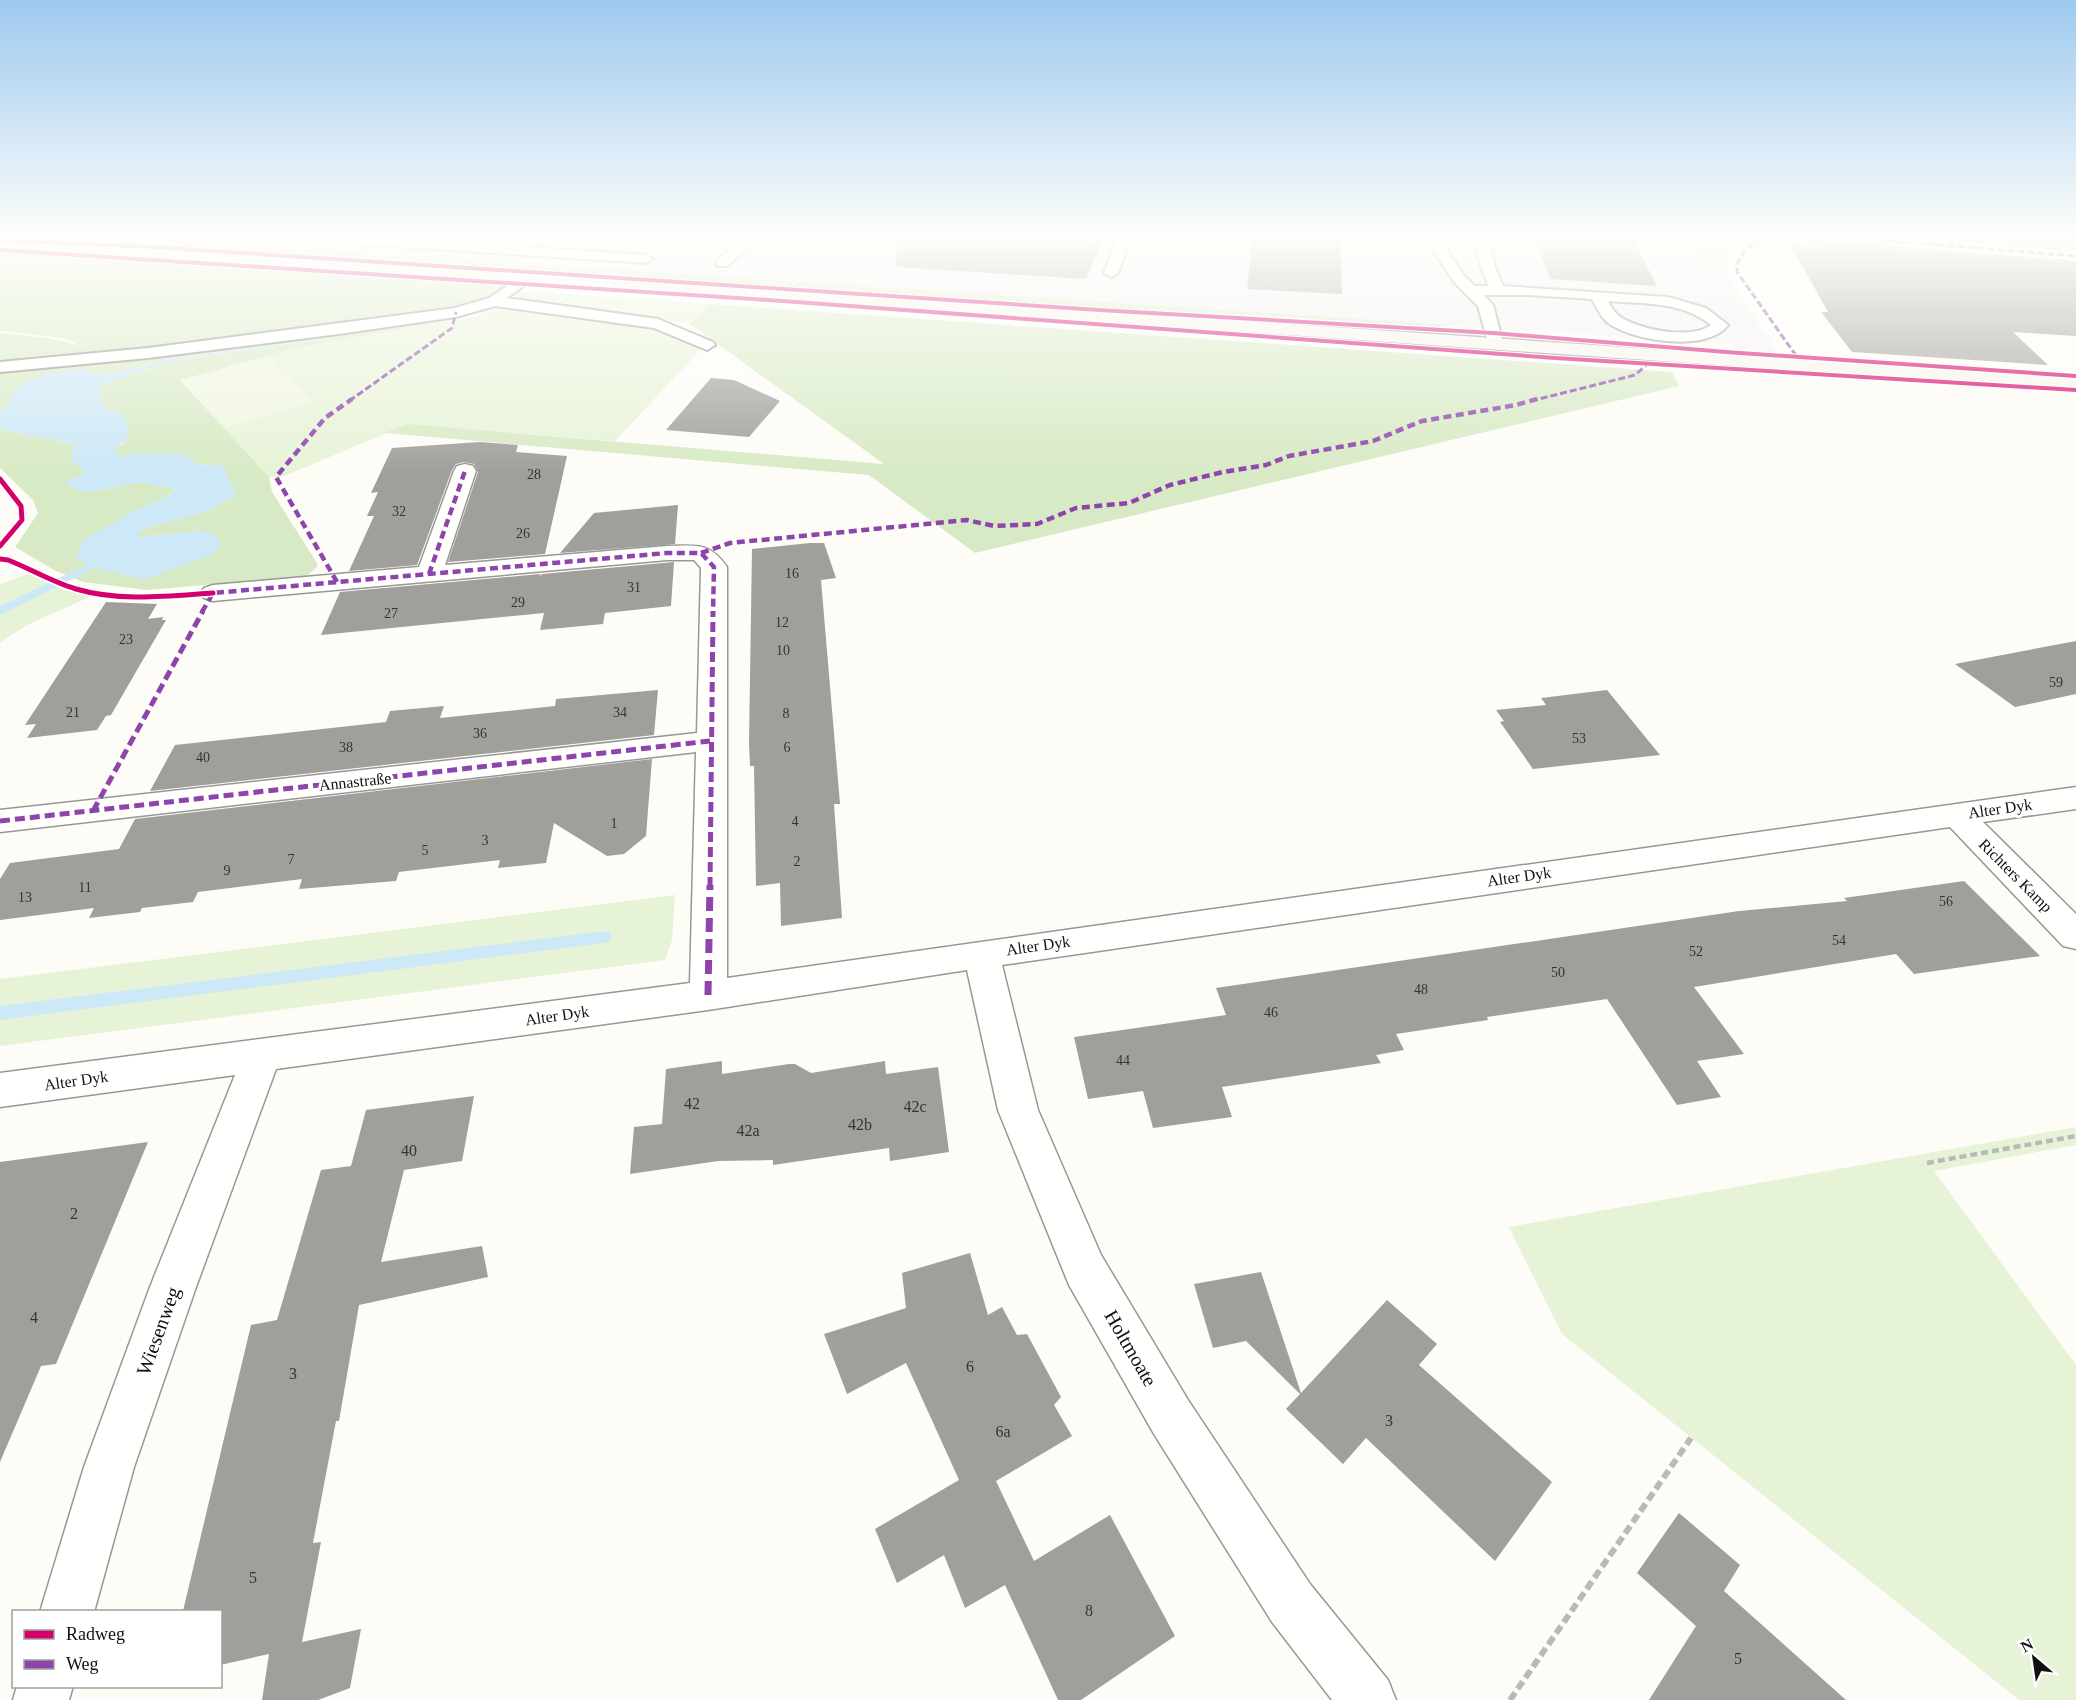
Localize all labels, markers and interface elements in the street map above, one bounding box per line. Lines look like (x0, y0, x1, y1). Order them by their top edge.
house number: 28 (527, 467, 541, 482)
house number: 32 (392, 504, 406, 519)
house number: 26 (516, 526, 530, 541)
house number: 16 (785, 566, 799, 581)
house number: 31 (627, 580, 641, 595)
house number: 29 (511, 595, 525, 610)
house number: 27 (384, 606, 398, 621)
house number: 12 (775, 615, 789, 630)
house number: 23 (119, 632, 133, 647)
house number: 10 (776, 643, 790, 658)
house number: 59 (2049, 675, 2063, 690)
house number: 21 (66, 705, 80, 720)
house number: 34 (613, 705, 627, 720)
house number: 8 (783, 706, 790, 721)
house number: 36 (473, 726, 487, 741)
house number: 53 (1572, 731, 1586, 746)
house number: 38 (339, 740, 353, 755)
house number: 6 (784, 740, 791, 755)
house number: 40 (196, 750, 210, 765)
street label: Annastraße (318, 769, 392, 794)
street label: Alter Dyk (1967, 796, 2033, 822)
house number: 4 (792, 814, 799, 829)
house number: 1 (611, 816, 618, 831)
house number: 3 (482, 833, 489, 848)
street label: Richters Kamp (1975, 835, 2056, 916)
house number: 5 (422, 843, 429, 858)
house number: 7 (288, 852, 295, 867)
house number: 2 (794, 854, 801, 869)
house number: 9 (224, 863, 231, 878)
street label: Alter Dyk (1486, 864, 1552, 890)
house number: 11 (78, 880, 92, 895)
house number: 13 (18, 890, 32, 905)
house number: 56 (1939, 894, 1953, 909)
street label: Alter Dyk (1005, 933, 1071, 959)
house number: 54 (1832, 933, 1846, 948)
house number: 52 (1689, 944, 1703, 959)
house number: 50 (1551, 965, 1565, 980)
house number: 48 (1414, 982, 1428, 997)
street label: Alter Dyk (524, 1003, 590, 1029)
house number: 46 (1264, 1005, 1278, 1020)
house number: 44 (1116, 1053, 1130, 1068)
street label: Alter Dyk (43, 1068, 109, 1094)
house number: 42 (684, 1095, 700, 1112)
house number: 42c (903, 1098, 927, 1115)
house number: 42b (848, 1116, 872, 1133)
house number: 42a (736, 1122, 760, 1139)
house number: 40 (401, 1142, 417, 1159)
house number: 2 (70, 1205, 78, 1222)
street label: Wiesenweg (132, 1284, 185, 1379)
street label: Holtmoate (1100, 1306, 1162, 1390)
house number: 4 (30, 1309, 38, 1326)
house number: 6 (966, 1358, 974, 1375)
house number: 3 (289, 1365, 297, 1382)
house number: 3 (1385, 1412, 1393, 1429)
house number: 6a (995, 1423, 1011, 1440)
house number: 5 (249, 1569, 257, 1586)
house number: 8 (1085, 1602, 1093, 1619)
legend (12, 1610, 222, 1688)
text: Radweg (66, 1624, 125, 1644)
north arrow (2004, 1628, 2064, 1688)
text: N (2018, 1635, 2037, 1656)
house number: 5 (1734, 1650, 1742, 1667)
text: Weg (66, 1654, 99, 1674)

